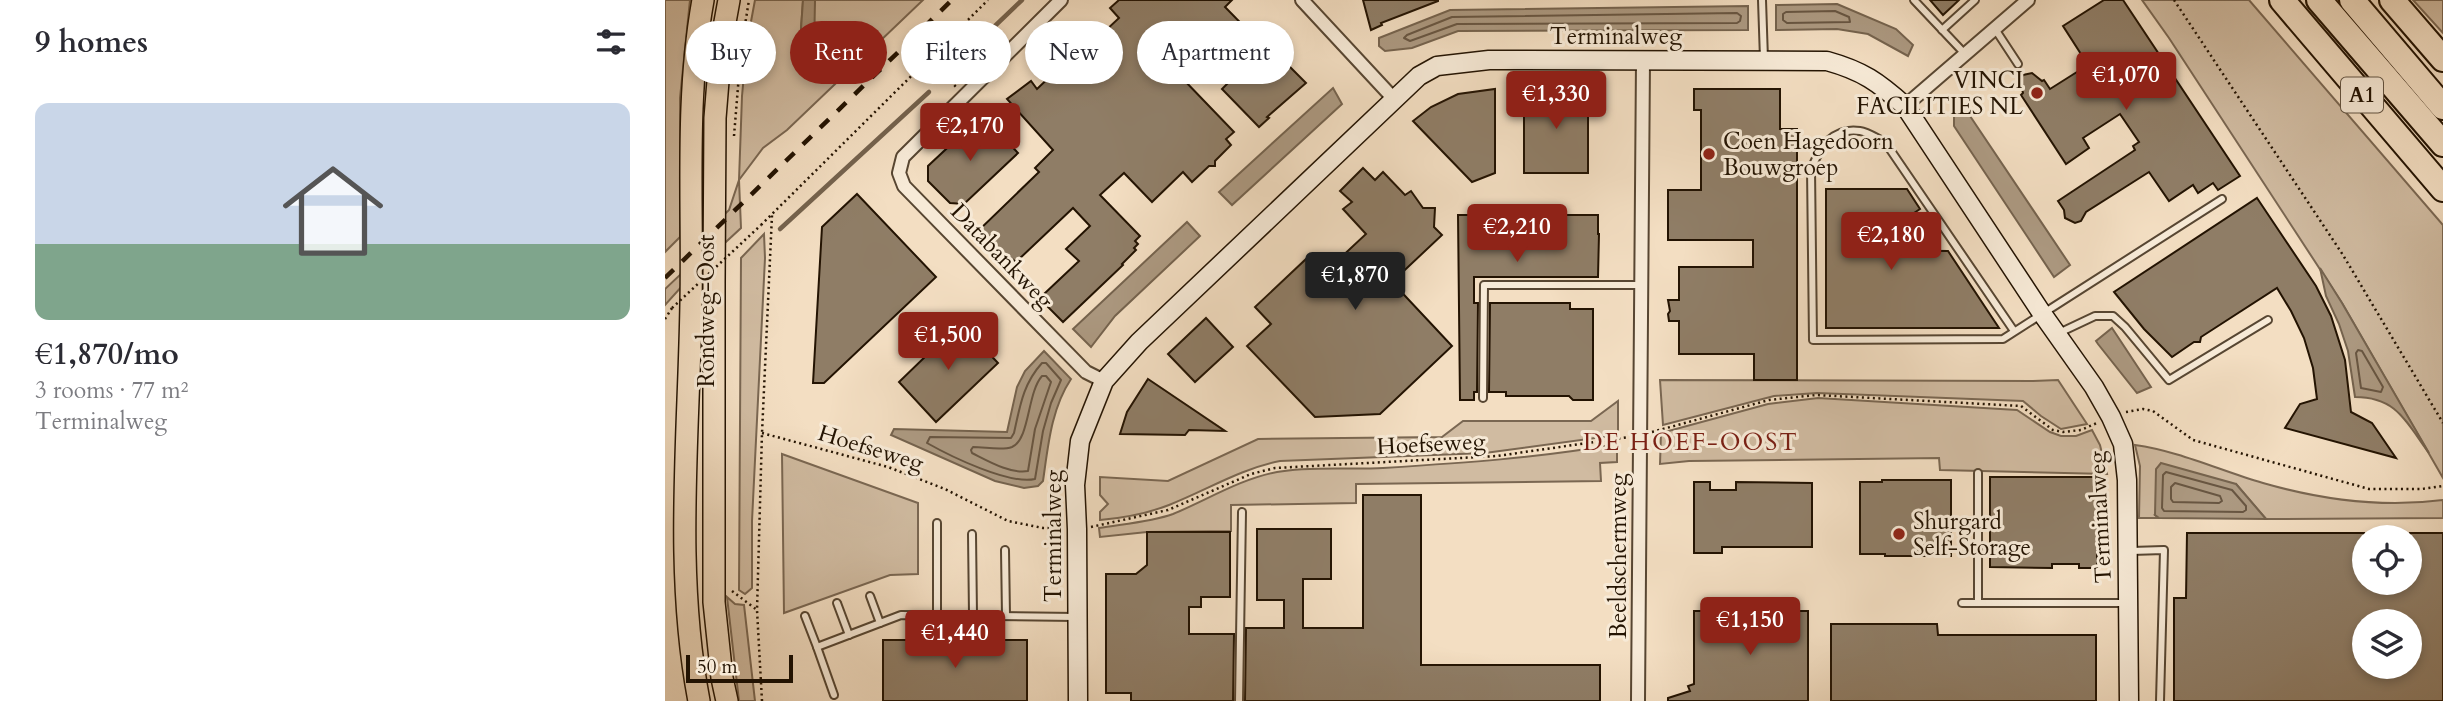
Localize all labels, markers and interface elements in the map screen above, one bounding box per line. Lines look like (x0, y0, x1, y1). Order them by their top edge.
chip: Buy (686, 21, 776, 84)
chip: Rent (790, 21, 887, 84)
chip: Filters (901, 21, 1011, 84)
chip: New (1025, 21, 1123, 84)
chip: Apartment (1137, 21, 1294, 84)
street label: Terminalweg (1550, 21, 1682, 52)
text: 9 homes (35, 22, 148, 63)
icon: filters (592, 23, 630, 61)
pin: €1,070 (2069, 52, 2183, 112)
text: €1,070 (2092, 59, 2160, 90)
place label: VINCI FACILITIES NL (1856, 65, 2023, 122)
pin: €1,330 (1499, 72, 1613, 131)
text: €1,330 (1522, 78, 1590, 109)
road number: A1 (2341, 78, 2383, 112)
marker: VINCI FACILITIES NL (2029, 85, 2045, 101)
pin: €2,170 (913, 104, 1027, 163)
text: €2,170 (936, 110, 1004, 141)
place label: Coen Hagedoorn Bouwgroep (1723, 126, 1894, 183)
marker: Coen Hagedoorn Bouwgroep (1701, 146, 1717, 162)
icon: home (270, 148, 396, 274)
street label: Databankweg (944, 197, 1060, 315)
pin: €2,210 (1460, 204, 1574, 264)
text: €2,210 (1483, 211, 1551, 242)
pin: €2,180 (1834, 212, 1948, 272)
text: €2,180 (1857, 219, 1925, 250)
street label: Rondweg-Oost (691, 235, 722, 387)
pin: €1,870 (1298, 252, 1412, 312)
text: €1,870 (1321, 259, 1389, 290)
pin: €1,500 (891, 312, 1005, 372)
text: €1,500 (914, 319, 982, 350)
text: €1,870/mo (35, 334, 179, 375)
text: 3 rooms · 77 m² (35, 375, 188, 406)
text: Terminalweg (35, 406, 167, 437)
street label: Hoefseweg (814, 417, 928, 479)
street label: Hoefseweg (1376, 426, 1486, 462)
district label: DE HOEF-OOST (1583, 426, 1799, 459)
street label: Terminalweg (2081, 450, 2119, 584)
street label: Terminalweg (1038, 470, 1069, 602)
street label: Beeldschermweg (1603, 473, 1634, 639)
place label: Shurgard Self-Storage (1913, 506, 2031, 563)
map controls (2352, 525, 2422, 679)
button: locate (2352, 525, 2422, 595)
marker: Shurgard Self-Storage (1891, 526, 1907, 542)
pin: €1,150 (1693, 598, 1807, 657)
text: €1,150 (1716, 604, 1784, 635)
button: layers (2352, 609, 2422, 679)
pin: €1,440 (898, 610, 1012, 670)
text: €1,440 (921, 617, 989, 648)
scale bar (686, 652, 793, 684)
text: 50 m (697, 654, 738, 680)

